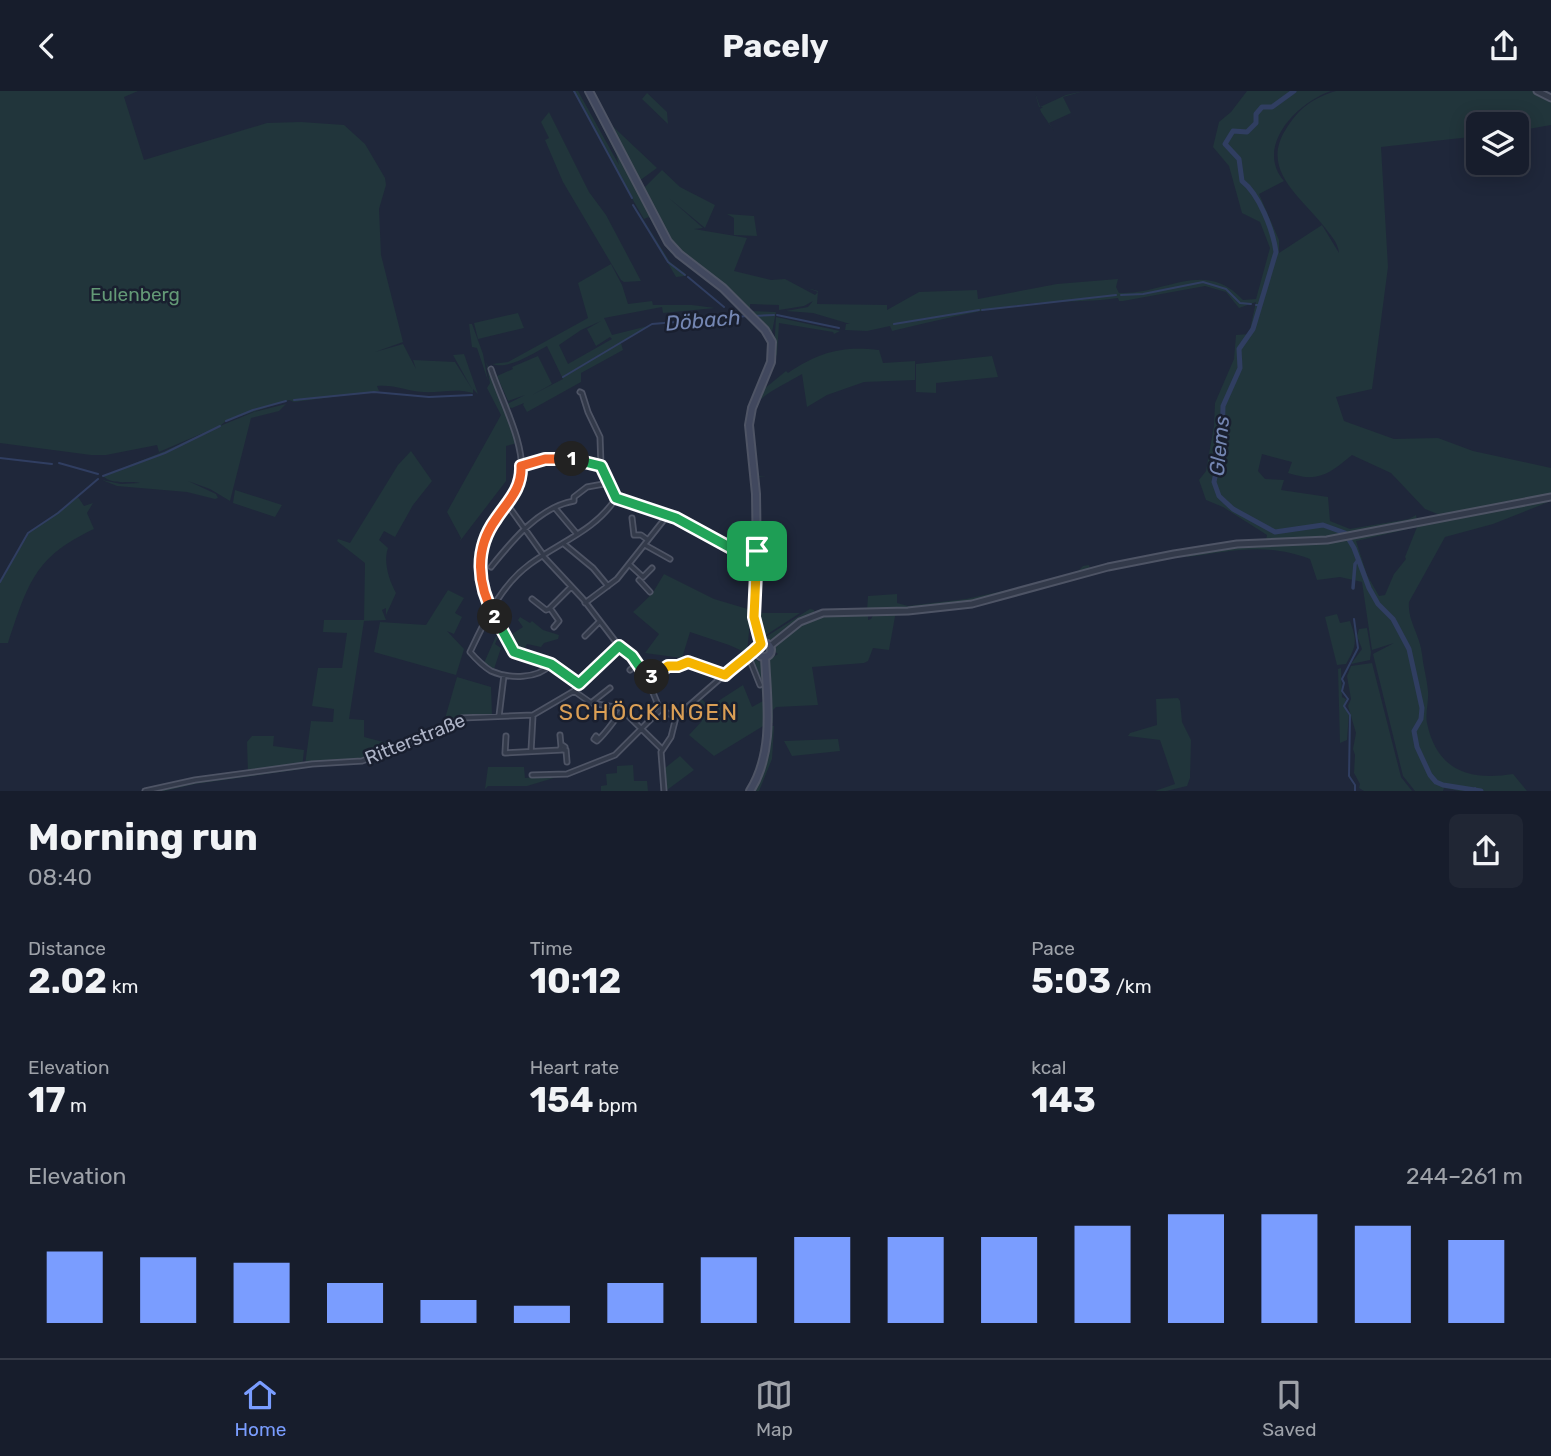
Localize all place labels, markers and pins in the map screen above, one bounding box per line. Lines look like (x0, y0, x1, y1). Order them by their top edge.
pin: 1 (554, 441, 590, 477)
pin (727, 521, 787, 581)
pin: 2 (477, 599, 512, 635)
pin: 3 (634, 659, 670, 695)

